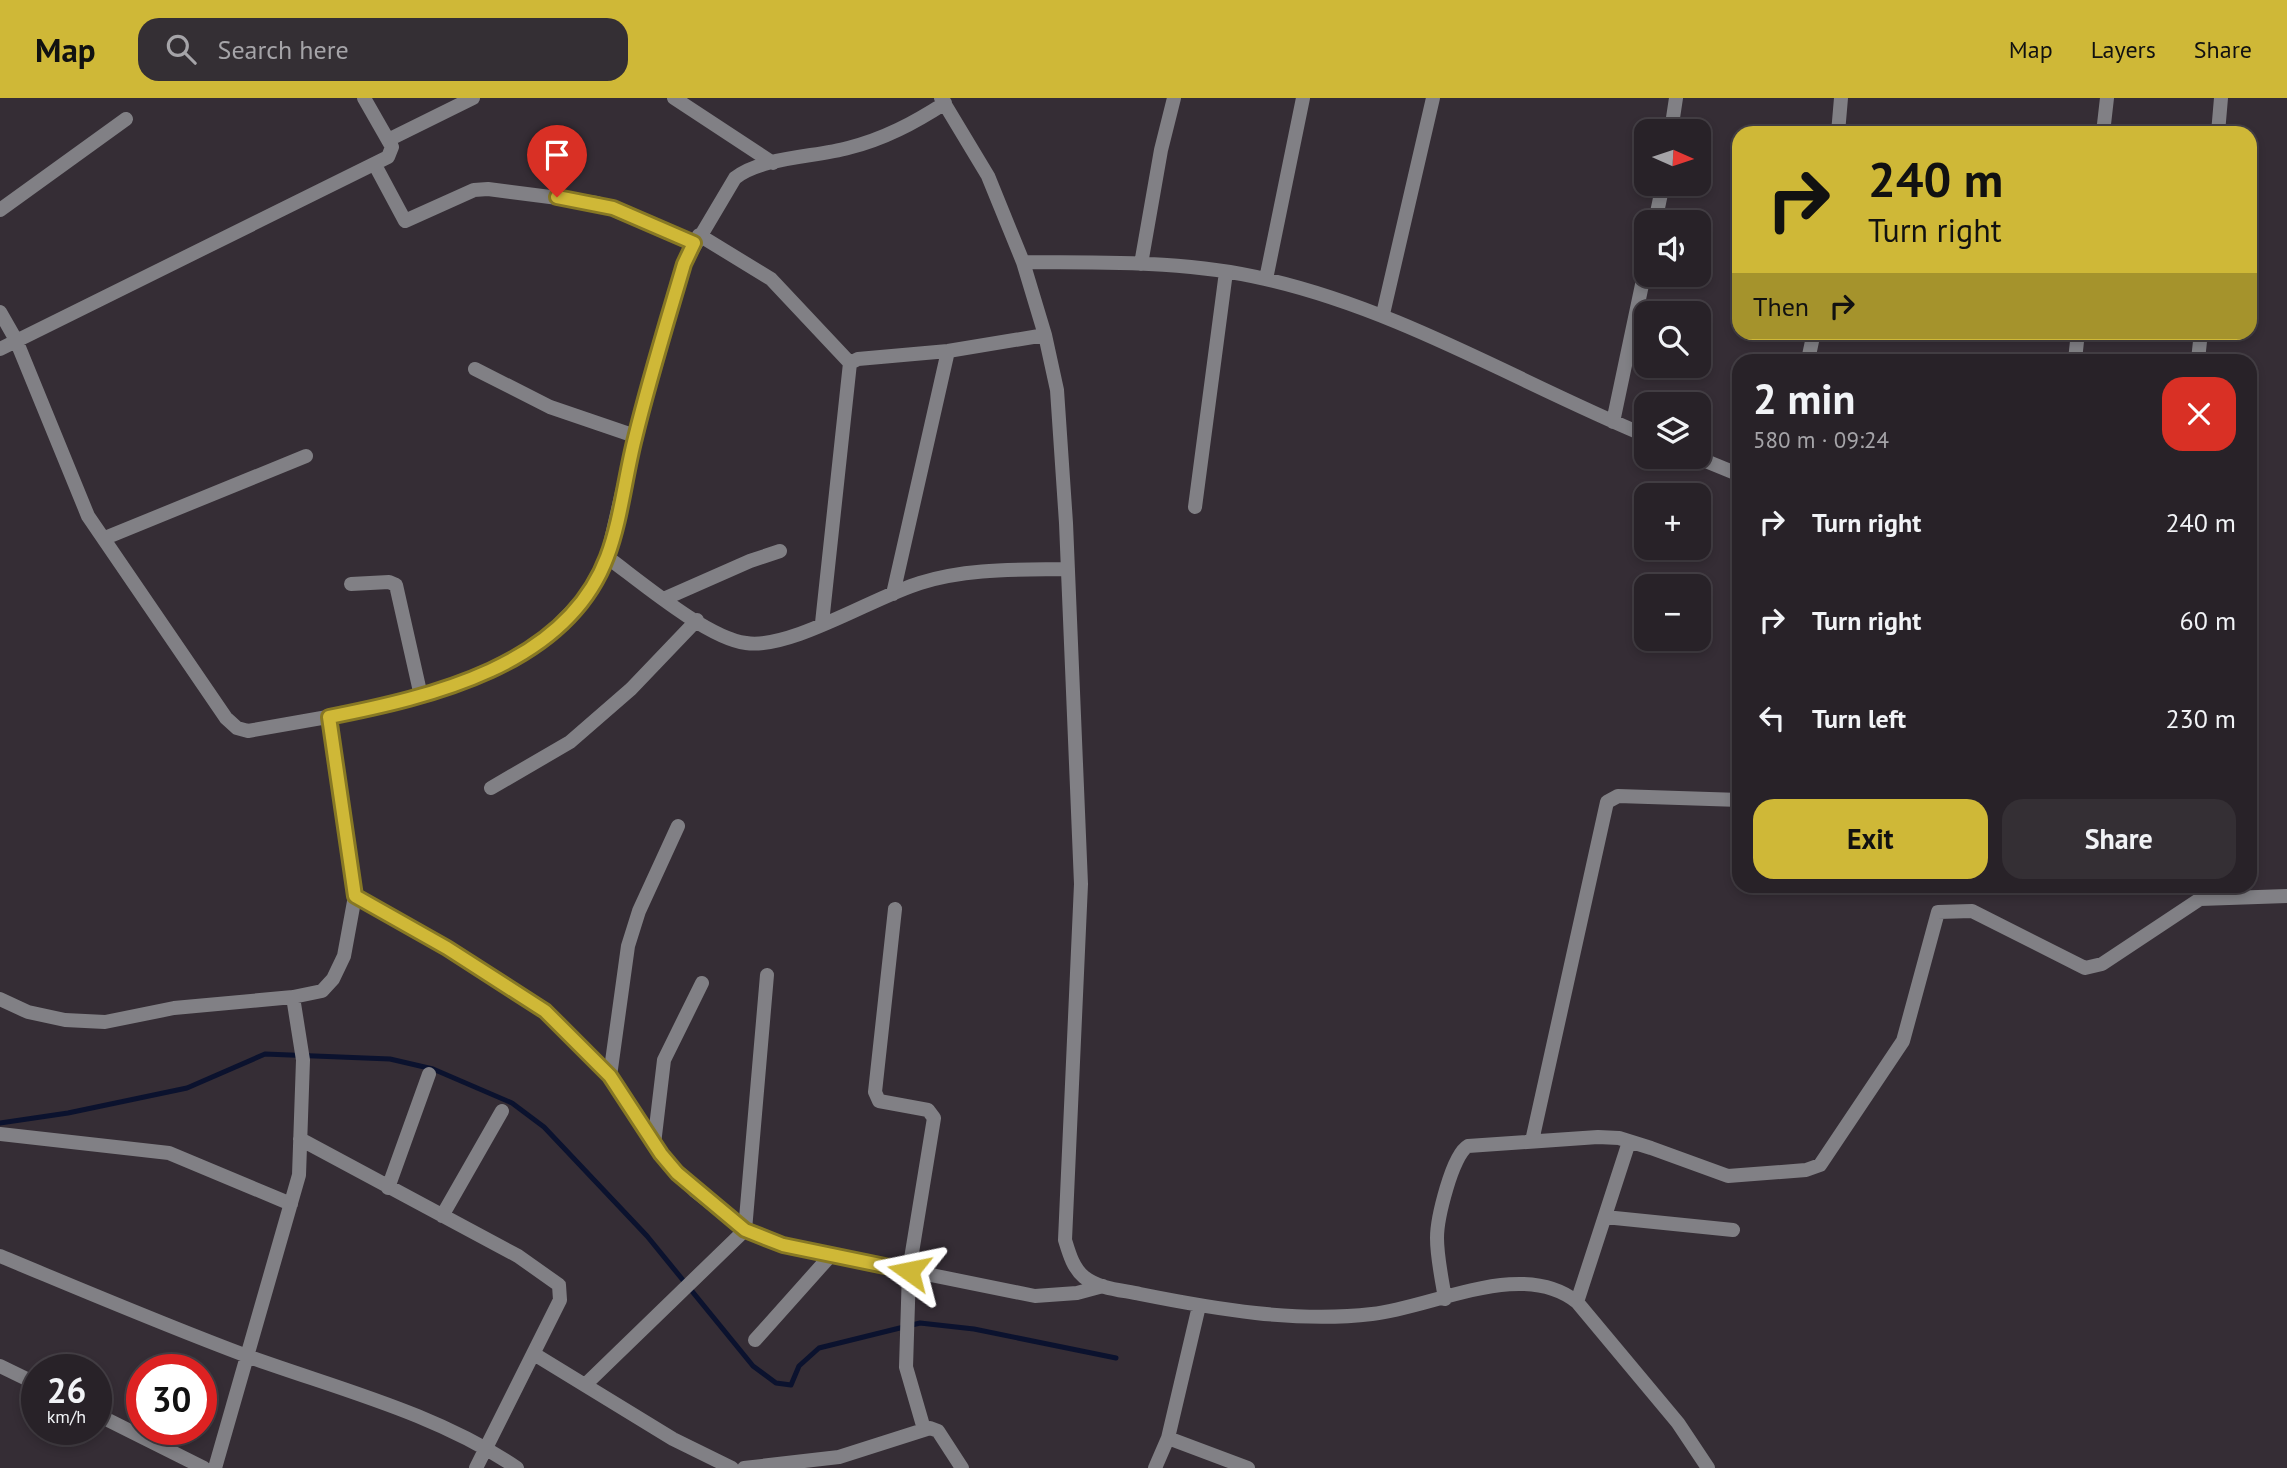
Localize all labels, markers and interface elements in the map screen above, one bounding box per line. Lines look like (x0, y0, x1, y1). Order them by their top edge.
search box (138, 18, 628, 81)
text: Map (35, 28, 96, 71)
icon: search (162, 30, 200, 68)
text: Search here (218, 33, 349, 66)
text: Map (2009, 34, 2053, 65)
text: Layers (2091, 34, 2156, 65)
text: Share (2194, 34, 2252, 65)
north arrow (1634, 119, 1712, 196)
map controls (1634, 119, 1711, 651)
pin (527, 125, 587, 197)
icon: arrive (538, 136, 576, 174)
text: 240 m (1868, 147, 2003, 211)
icon: right (1753, 154, 1844, 245)
text: Turn right (1868, 209, 2002, 251)
button: sound (1634, 210, 1711, 287)
icon: right (1823, 287, 1861, 325)
text: Then (1753, 290, 1809, 323)
button: search (1634, 301, 1711, 378)
text: 2 min (1753, 371, 1855, 426)
button: close (2162, 377, 2236, 451)
button: layers (1634, 392, 1711, 469)
text: 580 m · 09:24 (1753, 425, 1889, 454)
button: + (1634, 483, 1711, 560)
icon: right (1753, 503, 1791, 541)
text: Turn right (1812, 506, 1921, 539)
text: 240 m (2165, 506, 2236, 539)
button: − (1634, 574, 1711, 651)
icon: right (1753, 601, 1791, 639)
text: Turn right (1812, 604, 1921, 637)
text: 60 m (2180, 604, 2236, 637)
icon: left (1753, 699, 1791, 737)
text: Turn left (1812, 702, 1906, 735)
text: 230 m (2165, 702, 2236, 735)
button: Exit (1753, 799, 1988, 879)
button: Share (2002, 799, 2236, 879)
position arrow (872, 1234, 946, 1308)
speed limit sign: 30 (126, 1354, 217, 1445)
text: 26 (47, 1367, 86, 1413)
text: km/h (47, 1405, 86, 1428)

